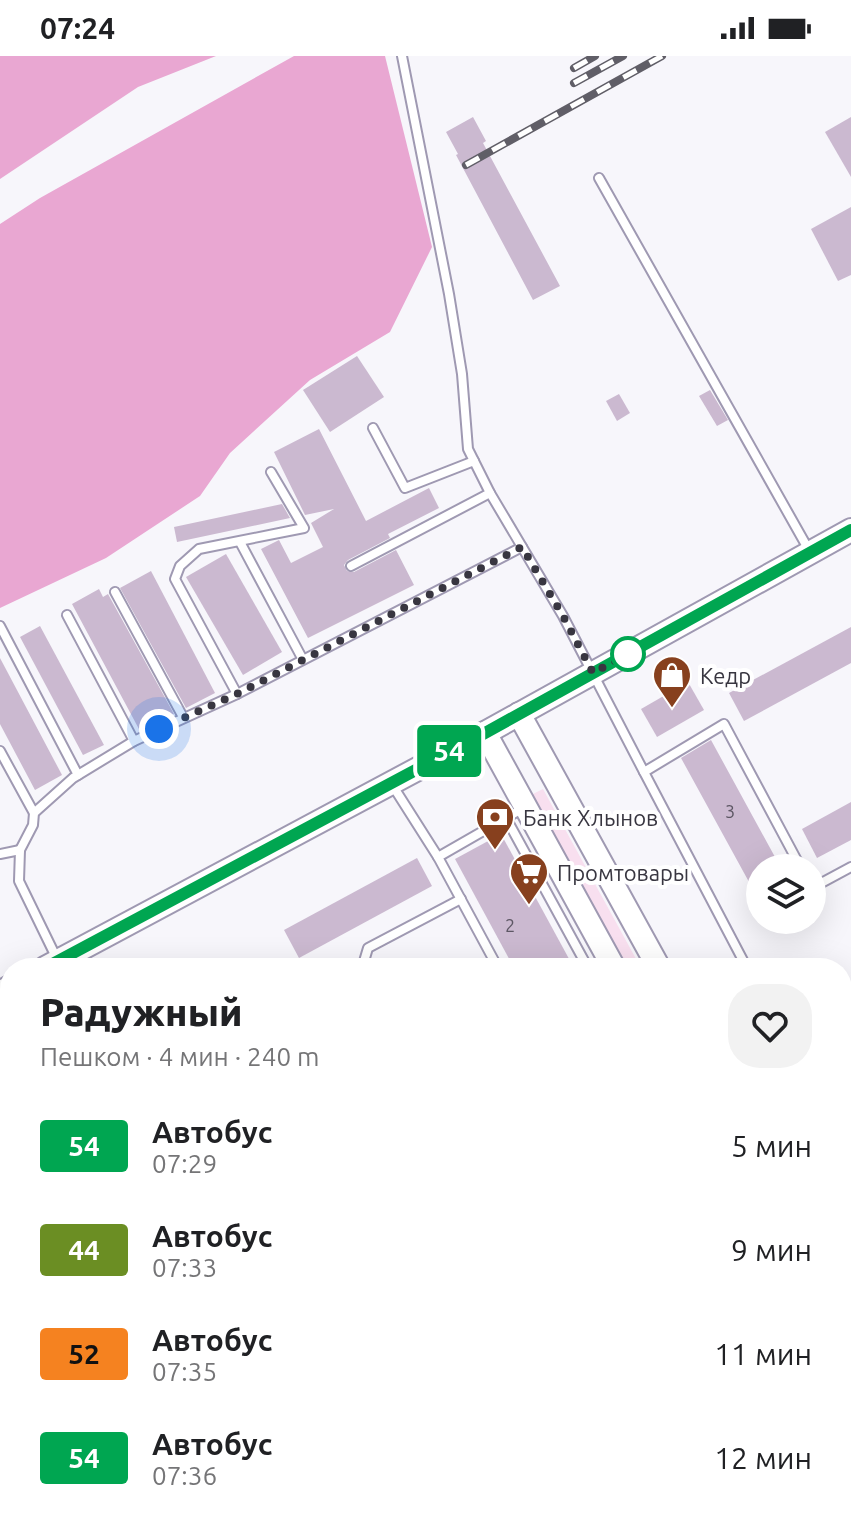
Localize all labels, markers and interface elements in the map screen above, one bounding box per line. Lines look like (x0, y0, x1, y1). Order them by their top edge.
text: 07:24 (40, 11, 115, 45)
unlabelled marker (611, 637, 645, 671)
shop icon: Кедр (651, 654, 693, 709)
place label: Кедр (700, 663, 751, 688)
your location (139, 709, 179, 749)
line badge: 54 (413, 725, 485, 777)
text: 54 (433, 735, 465, 766)
bank icon: Банк Хлынов (474, 796, 516, 851)
house number: 3 (725, 801, 735, 821)
place label: Банк Хлынов (523, 805, 658, 830)
supermarket icon: Промтовары (508, 851, 550, 906)
map controls (746, 854, 826, 934)
button: layers (746, 854, 826, 934)
place label: Промтовары (557, 860, 689, 885)
house number: 2 (505, 915, 515, 935)
button: heart (728, 984, 812, 1068)
text: Радужный (40, 991, 242, 1033)
text: Пешком · 4 мин · 240 m (40, 1042, 319, 1071)
text: Автобус (152, 1115, 272, 1149)
text: 5 мин (731, 1129, 812, 1163)
text: 54 (68, 1130, 100, 1161)
text: 07:29 (152, 1149, 217, 1178)
text: Автобус (152, 1219, 272, 1253)
text: 9 мин (731, 1233, 812, 1267)
text: 44 (68, 1234, 100, 1265)
text: 07:33 (152, 1253, 217, 1282)
text: Автобус (152, 1323, 272, 1357)
text: 11 мин (714, 1337, 812, 1371)
text: 52 (68, 1338, 100, 1369)
text: 07:35 (152, 1357, 217, 1386)
text: Автобус (152, 1427, 272, 1461)
text: 12 мин (714, 1441, 812, 1475)
text: 54 (68, 1442, 100, 1473)
text: 07:36 (152, 1461, 217, 1490)

